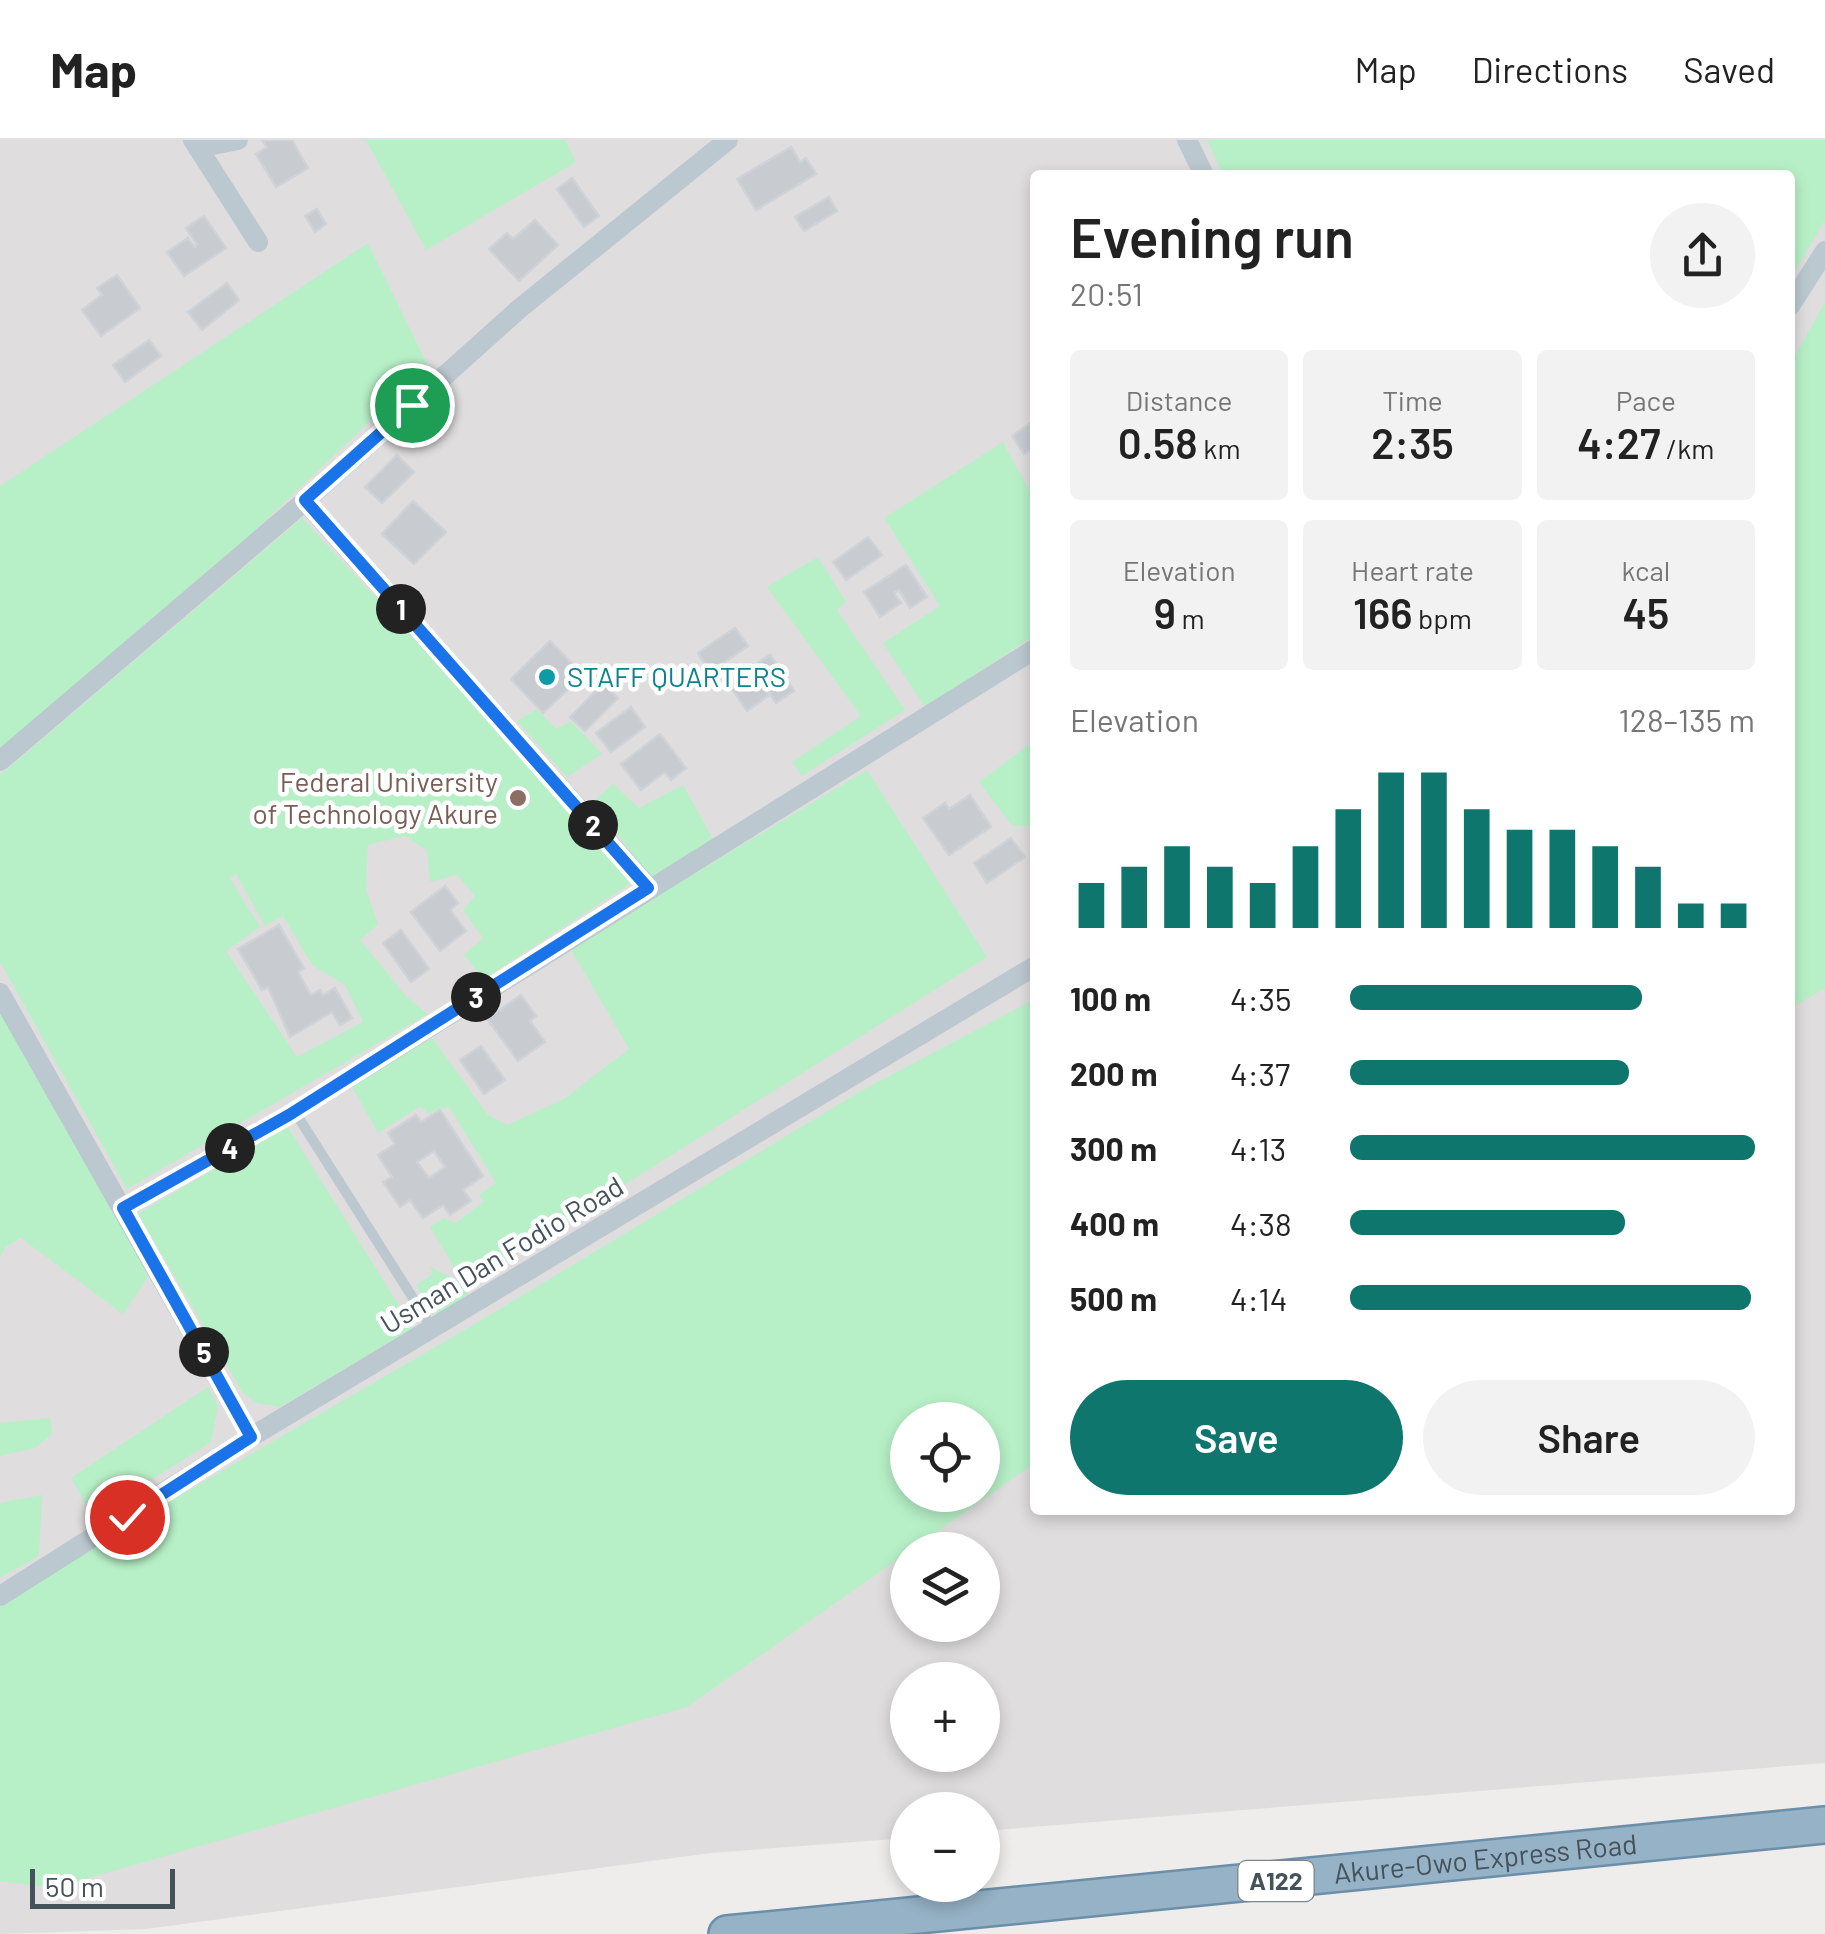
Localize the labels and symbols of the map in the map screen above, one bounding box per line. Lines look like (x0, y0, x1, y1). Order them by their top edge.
pin (370, 363, 455, 448)
pin: 1 (376, 584, 426, 634)
place label: STAFF QUARTERS (567, 659, 786, 693)
marker: STAFF QUARTERS (536, 666, 558, 688)
place label: Federal University of Technology Akure (252, 764, 498, 830)
marker: Federal University of Technology Akure (507, 787, 529, 809)
pin: 2 (568, 800, 618, 850)
pin: 3 (451, 972, 501, 1022)
pin: 4 (205, 1123, 255, 1173)
street label: Usman Dan Fodio Road (374, 1168, 629, 1340)
pin: 5 (179, 1327, 229, 1377)
pin (85, 1475, 170, 1560)
street label: Akure-Owo Express Road (1332, 1826, 1638, 1890)
road number: A122 (1238, 1861, 1314, 1901)
scale bar (30, 1864, 175, 1908)

